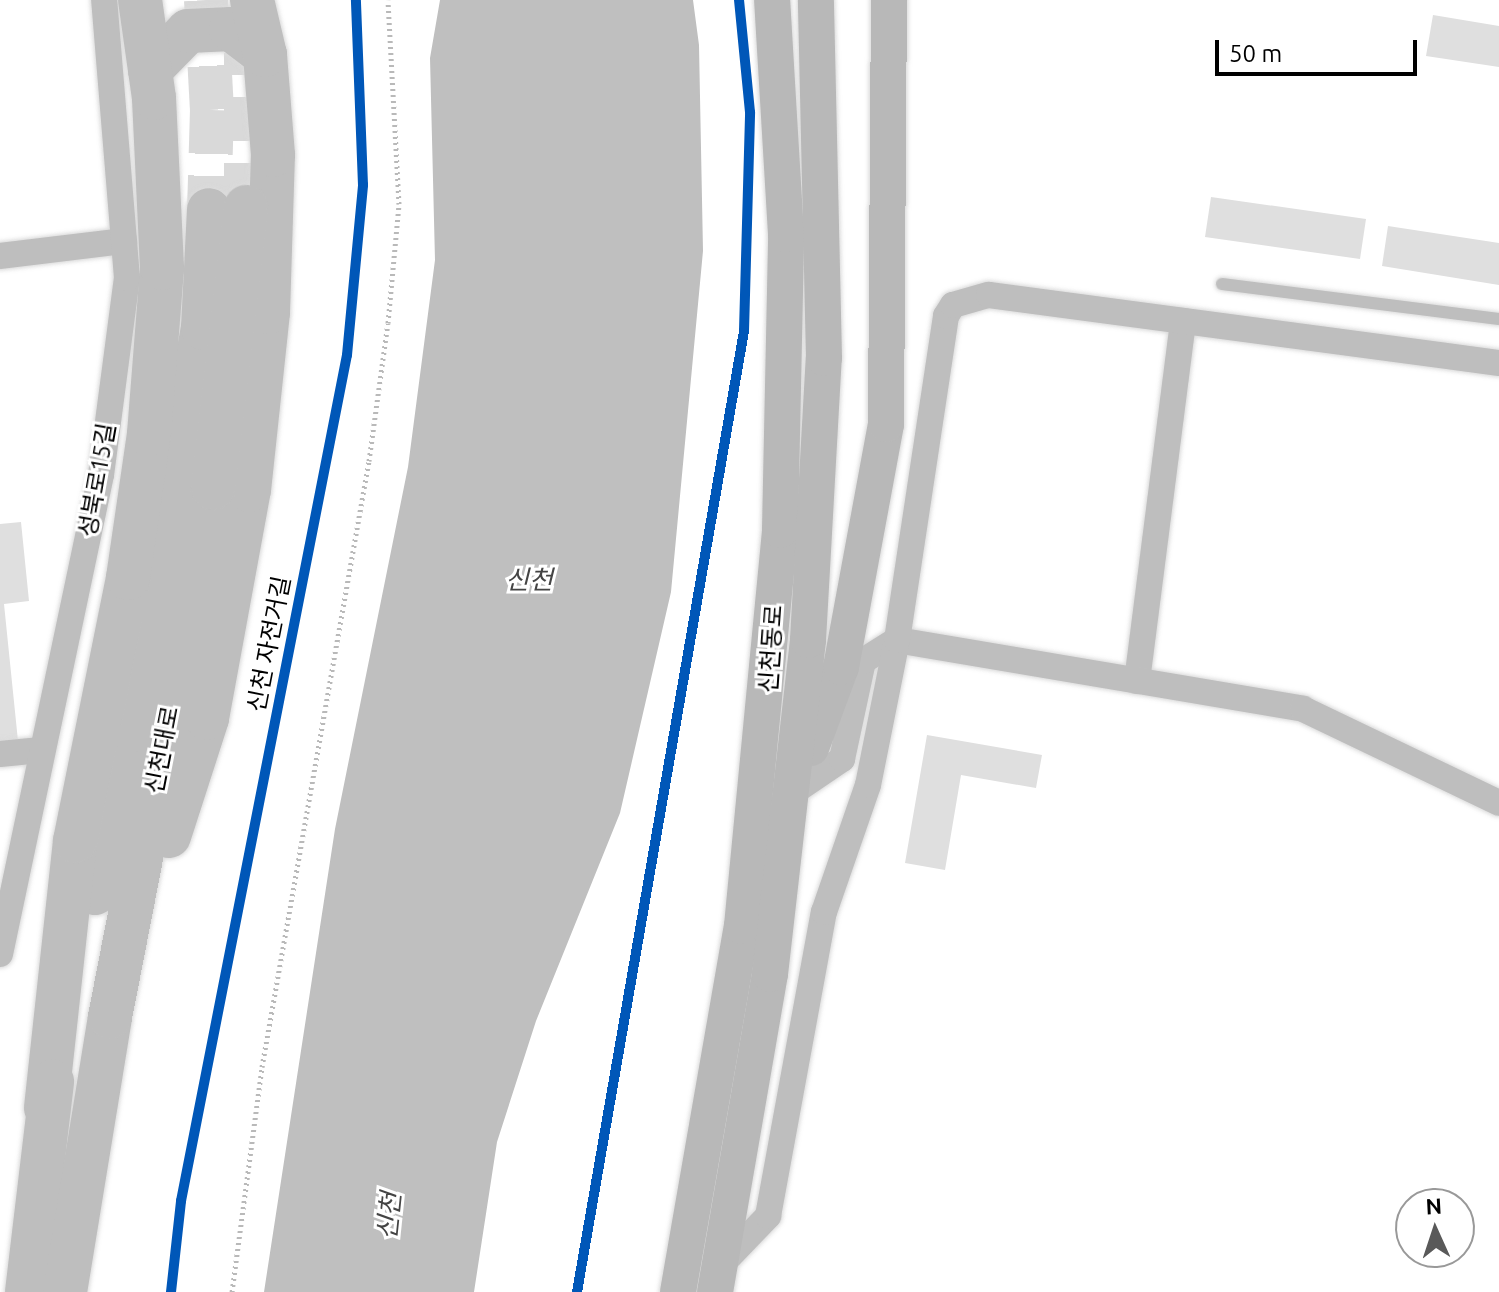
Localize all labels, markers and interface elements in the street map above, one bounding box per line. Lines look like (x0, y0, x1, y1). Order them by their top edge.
scale bar (1219, 24, 1421, 74)
text: 50 m (1229, 40, 1282, 67)
street label: 성북로15길 (73, 421, 121, 539)
water label: 신천 (505, 564, 553, 596)
street label: 신천 자전거길 (242, 574, 296, 714)
street label: 신천동로 (754, 604, 788, 694)
street label: 신천대로 (139, 704, 185, 796)
north arrow (1395, 1188, 1475, 1268)
water label: 신천 (371, 1191, 407, 1241)
text: N (1425, 1193, 1443, 1218)

